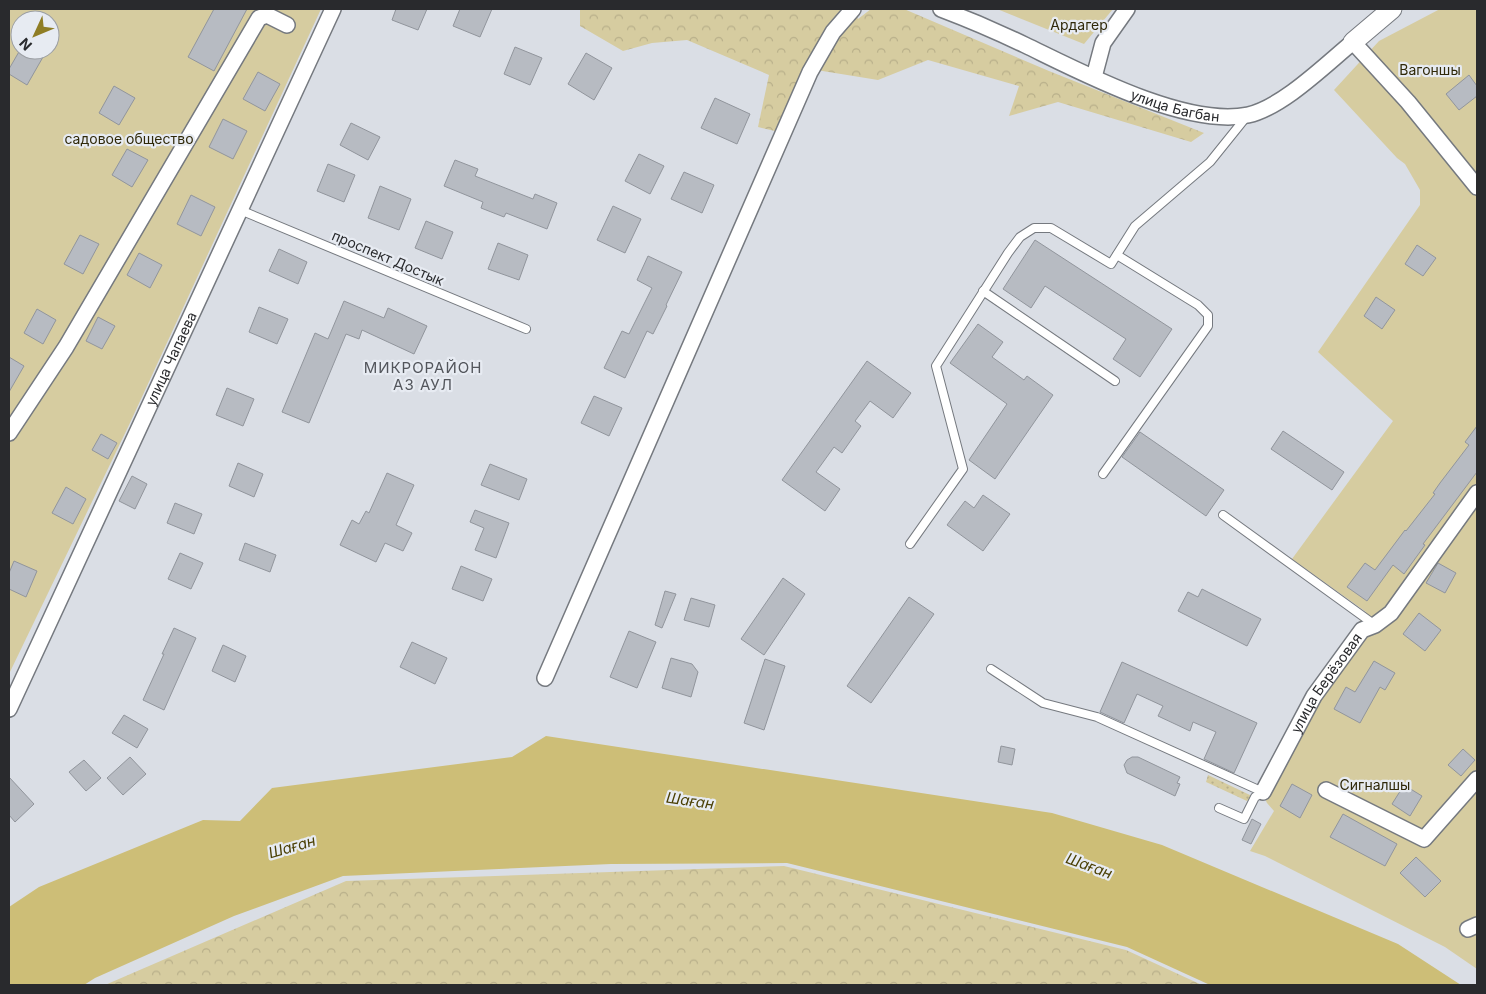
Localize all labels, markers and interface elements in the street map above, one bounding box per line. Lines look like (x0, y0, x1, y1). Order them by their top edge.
north arrow (10, 10, 60, 60)
park label: Ардагер (1050, 16, 1108, 33)
text: N (15, 35, 35, 54)
park label: Вагоншы (1399, 61, 1461, 78)
street label: улица Багбан (1128, 85, 1220, 125)
park label: садовое общество (64, 130, 194, 147)
street label: проспект Достык (330, 226, 447, 289)
street label: улица Чапаева (142, 309, 200, 408)
district label: МИКРОРАЙОН АЗ АУЛ (364, 358, 482, 394)
street label: улица Берёзовая (1287, 630, 1365, 736)
park label: Сигналшы (1340, 776, 1410, 793)
water label: Шаған (665, 788, 715, 813)
water label: Шаған (266, 831, 318, 862)
water label: Шаған (1063, 848, 1115, 883)

